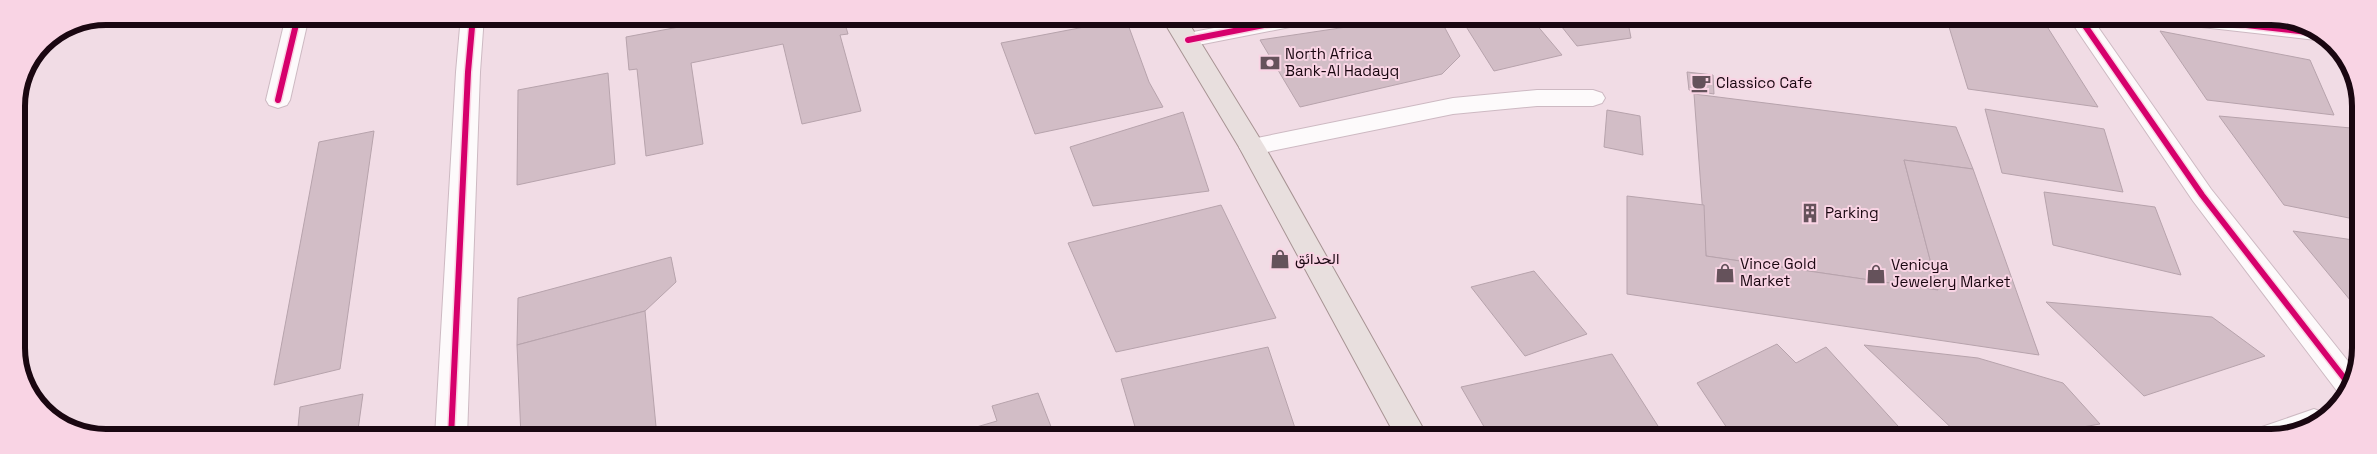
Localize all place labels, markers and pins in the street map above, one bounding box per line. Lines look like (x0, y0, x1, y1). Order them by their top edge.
place label: North Africa Bank-Al Hadayq (1285, 44, 1399, 80)
bank icon: North Africa Bank-Al Hadayq (1259, 52, 1281, 74)
cafe icon: Classico Cafe (1690, 72, 1712, 94)
place label: Classico Cafe (1716, 73, 1813, 92)
building icon: Parking (1799, 202, 1821, 224)
place label: Parking (1825, 203, 1879, 222)
shop icon: الحدائق (1269, 248, 1291, 270)
place label: الحدائق (1295, 249, 1339, 269)
place label: Vince Gold Market (1740, 254, 1816, 290)
place label: Venicya Jewelery Market (1891, 255, 2011, 291)
shop icon: Vince Gold Market (1714, 262, 1736, 284)
shop icon: Venicya Jewelery Market (1865, 263, 1887, 285)

